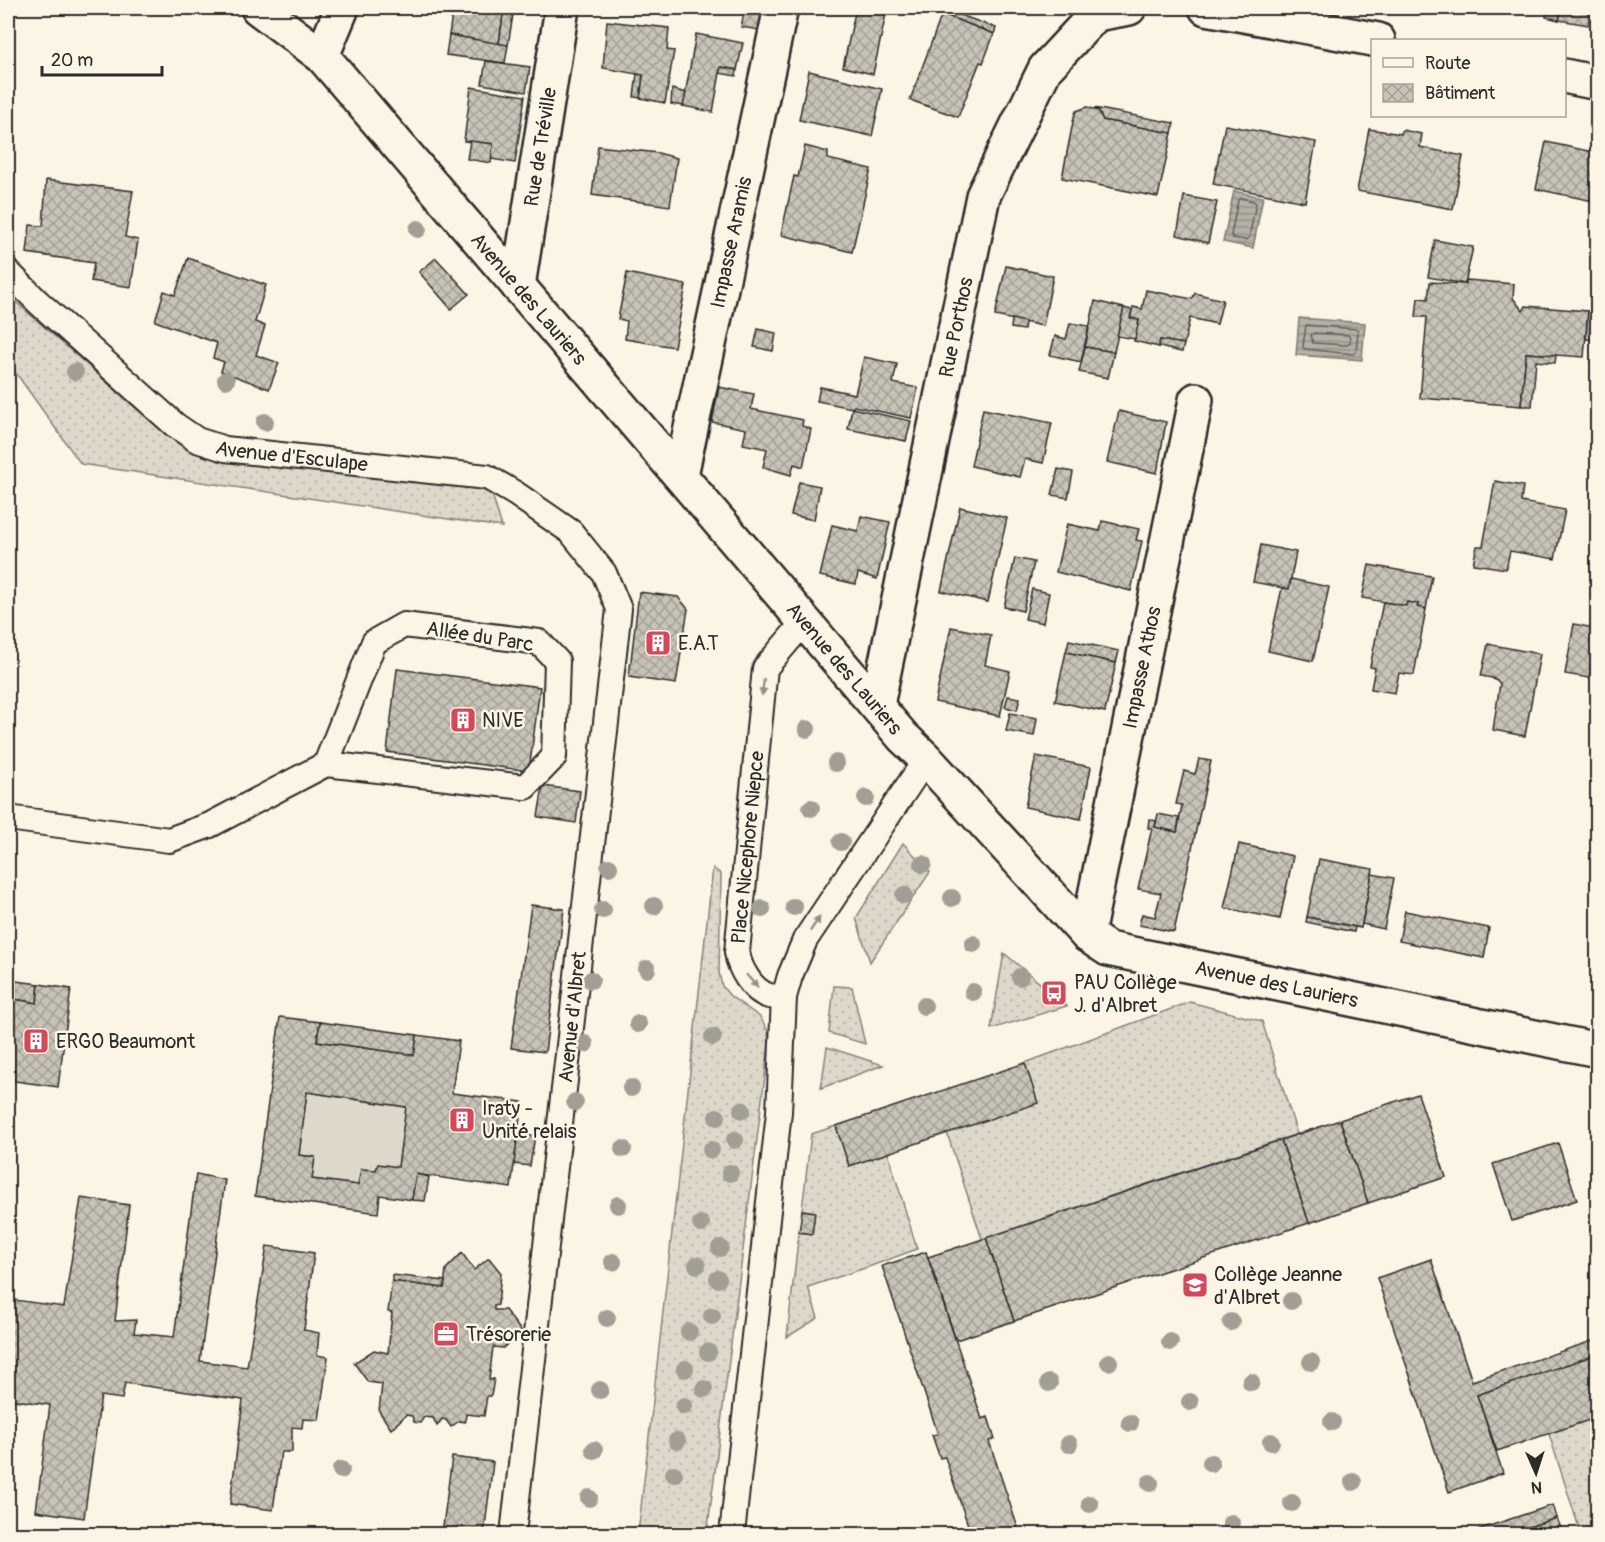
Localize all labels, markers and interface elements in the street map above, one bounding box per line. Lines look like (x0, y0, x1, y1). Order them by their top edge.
scale bar (42, 39, 162, 77)
legend (1371, 39, 1566, 117)
text: 20 m (51, 49, 93, 72)
text: Route (1425, 52, 1470, 75)
text: Bâtiment (1425, 82, 1496, 105)
street label: Rue de Tréville (519, 85, 562, 208)
street label: Impasse Aramis (705, 174, 758, 311)
street label: Avenue des Lauriers (465, 228, 592, 370)
street label: Rue Porthos (934, 275, 979, 380)
street label: Avenue d'Esculape (213, 435, 369, 477)
street label: Avenue des Lauriers (781, 597, 907, 740)
street label: Impasse Athos (1117, 604, 1167, 731)
street label: Allée du Parc (424, 616, 535, 657)
building icon: E.A.T (643, 628, 673, 658)
place label: E.A.T (678, 631, 719, 656)
one-way arrow (758, 677, 768, 696)
building icon: NIVE (448, 705, 478, 735)
place label: NIVE (482, 708, 524, 733)
street label: Place Nicephore Niepce (726, 750, 770, 945)
one-way arrow (809, 916, 820, 932)
street label: Avenue d'Albret (553, 949, 592, 1084)
street label: Avenue des Lauriers (1193, 955, 1360, 1013)
place label: PAU Collège J. d'Albret (1074, 970, 1177, 1018)
one-way arrow (745, 973, 758, 989)
bus stop icon: PAU Collège J. d'Albret (1039, 978, 1069, 1008)
building icon: ERGO Beaumont (21, 1026, 51, 1056)
place label: ERGO Beaumont (56, 1029, 196, 1054)
place label: Iraty - Unité relais (482, 1096, 576, 1144)
building icon: Iraty - Unité relais (447, 1105, 477, 1135)
place label: Collège Jeanne d'Albret (1214, 1262, 1342, 1310)
school or university icon: Collège Jeanne d'Albret (1180, 1270, 1210, 1300)
office icon: Trésorerie (431, 1319, 461, 1349)
place label: Trésorerie (466, 1322, 551, 1347)
north arrow (1506, 1443, 1566, 1503)
text: N (1531, 1477, 1543, 1497)

